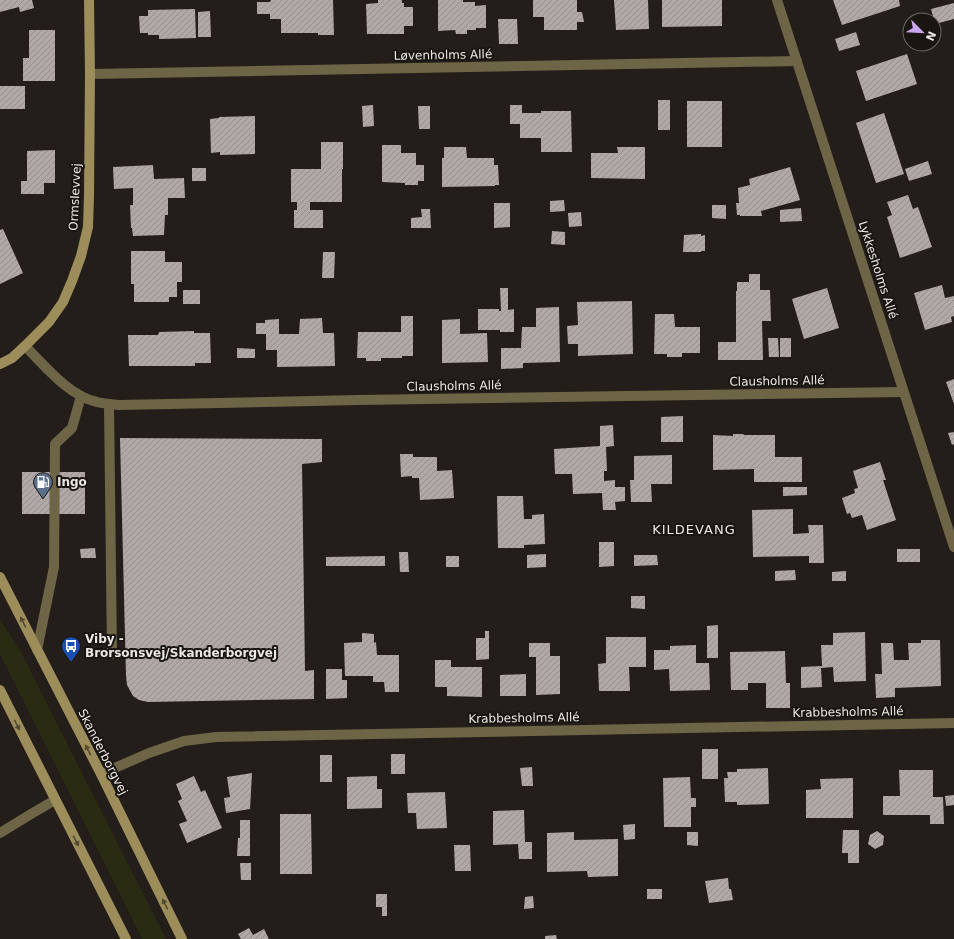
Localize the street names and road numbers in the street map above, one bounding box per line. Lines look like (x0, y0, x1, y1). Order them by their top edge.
street label: Løvenholms Allé (394, 47, 492, 63)
street label: Ormslevvej (66, 163, 84, 231)
street label: Lykkesholms Allé (856, 219, 900, 321)
street label: Clausholms Allé (729, 373, 825, 389)
street label: Clausholms Allé (406, 378, 502, 394)
street label: Krabbesholms Allé (792, 704, 904, 720)
street label: Skanderborgvej (75, 707, 131, 797)
street label: Krabbesholms Allé (468, 710, 580, 726)

